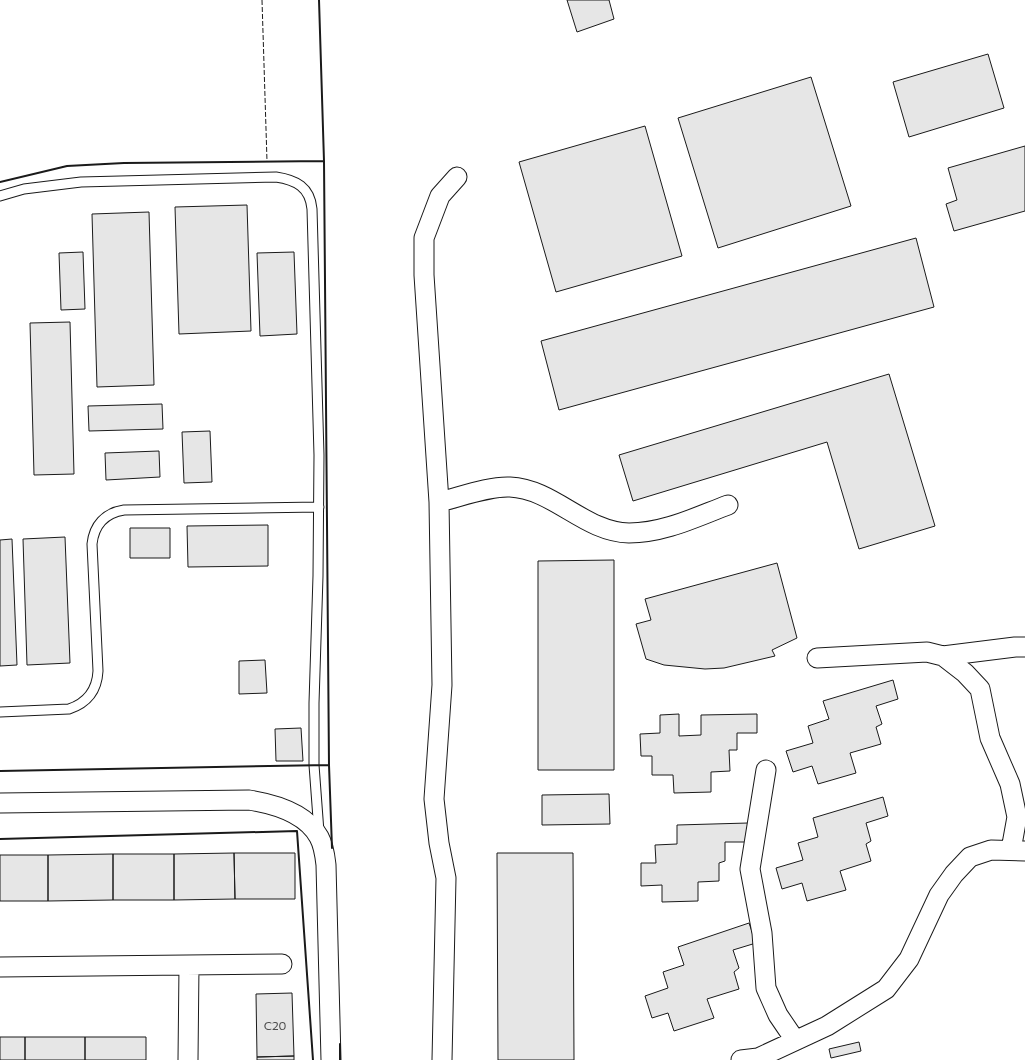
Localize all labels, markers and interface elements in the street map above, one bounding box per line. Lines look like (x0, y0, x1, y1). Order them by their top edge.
house number: C20 (264, 1018, 287, 1032)

